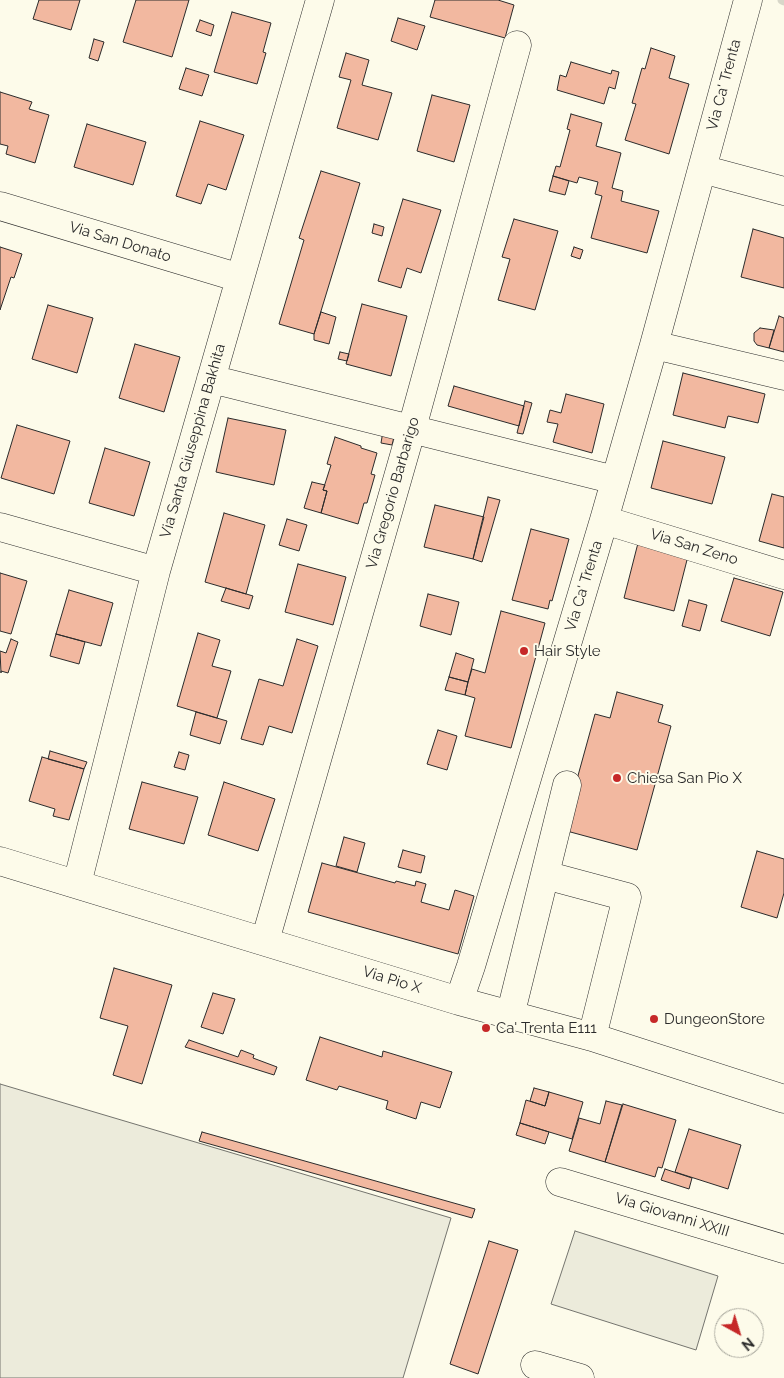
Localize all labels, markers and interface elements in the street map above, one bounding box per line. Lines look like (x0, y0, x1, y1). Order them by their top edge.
street label: Via Ca' Trenta (703, 37, 745, 133)
street label: Via San Donato (67, 218, 173, 266)
street label: Via Santa Giuseppina Bakhita (157, 342, 229, 540)
street label: Via Gregorio Barbarigo (363, 415, 423, 571)
street label: Via San Zeno (648, 525, 740, 569)
street label: Via Ca' Trenta (562, 538, 606, 634)
place label: Hair Style (534, 642, 601, 660)
marker: Hair Style (518, 645, 530, 657)
place label: Chiesa San Pio X (627, 769, 742, 787)
marker: Chiesa San Pio X (611, 772, 623, 784)
street label: Via Pio X (361, 963, 423, 997)
place label: DungeonStore (664, 1010, 765, 1028)
marker: DungeonStore (648, 1013, 660, 1025)
place label: Ca' Trenta E111 (496, 1019, 597, 1037)
marker: Ca' Trenta E111 (480, 1022, 492, 1034)
street label: Via Giovanni XXIII (613, 1189, 731, 1241)
north arrow (714, 1308, 764, 1358)
text: N (739, 1334, 757, 1353)

